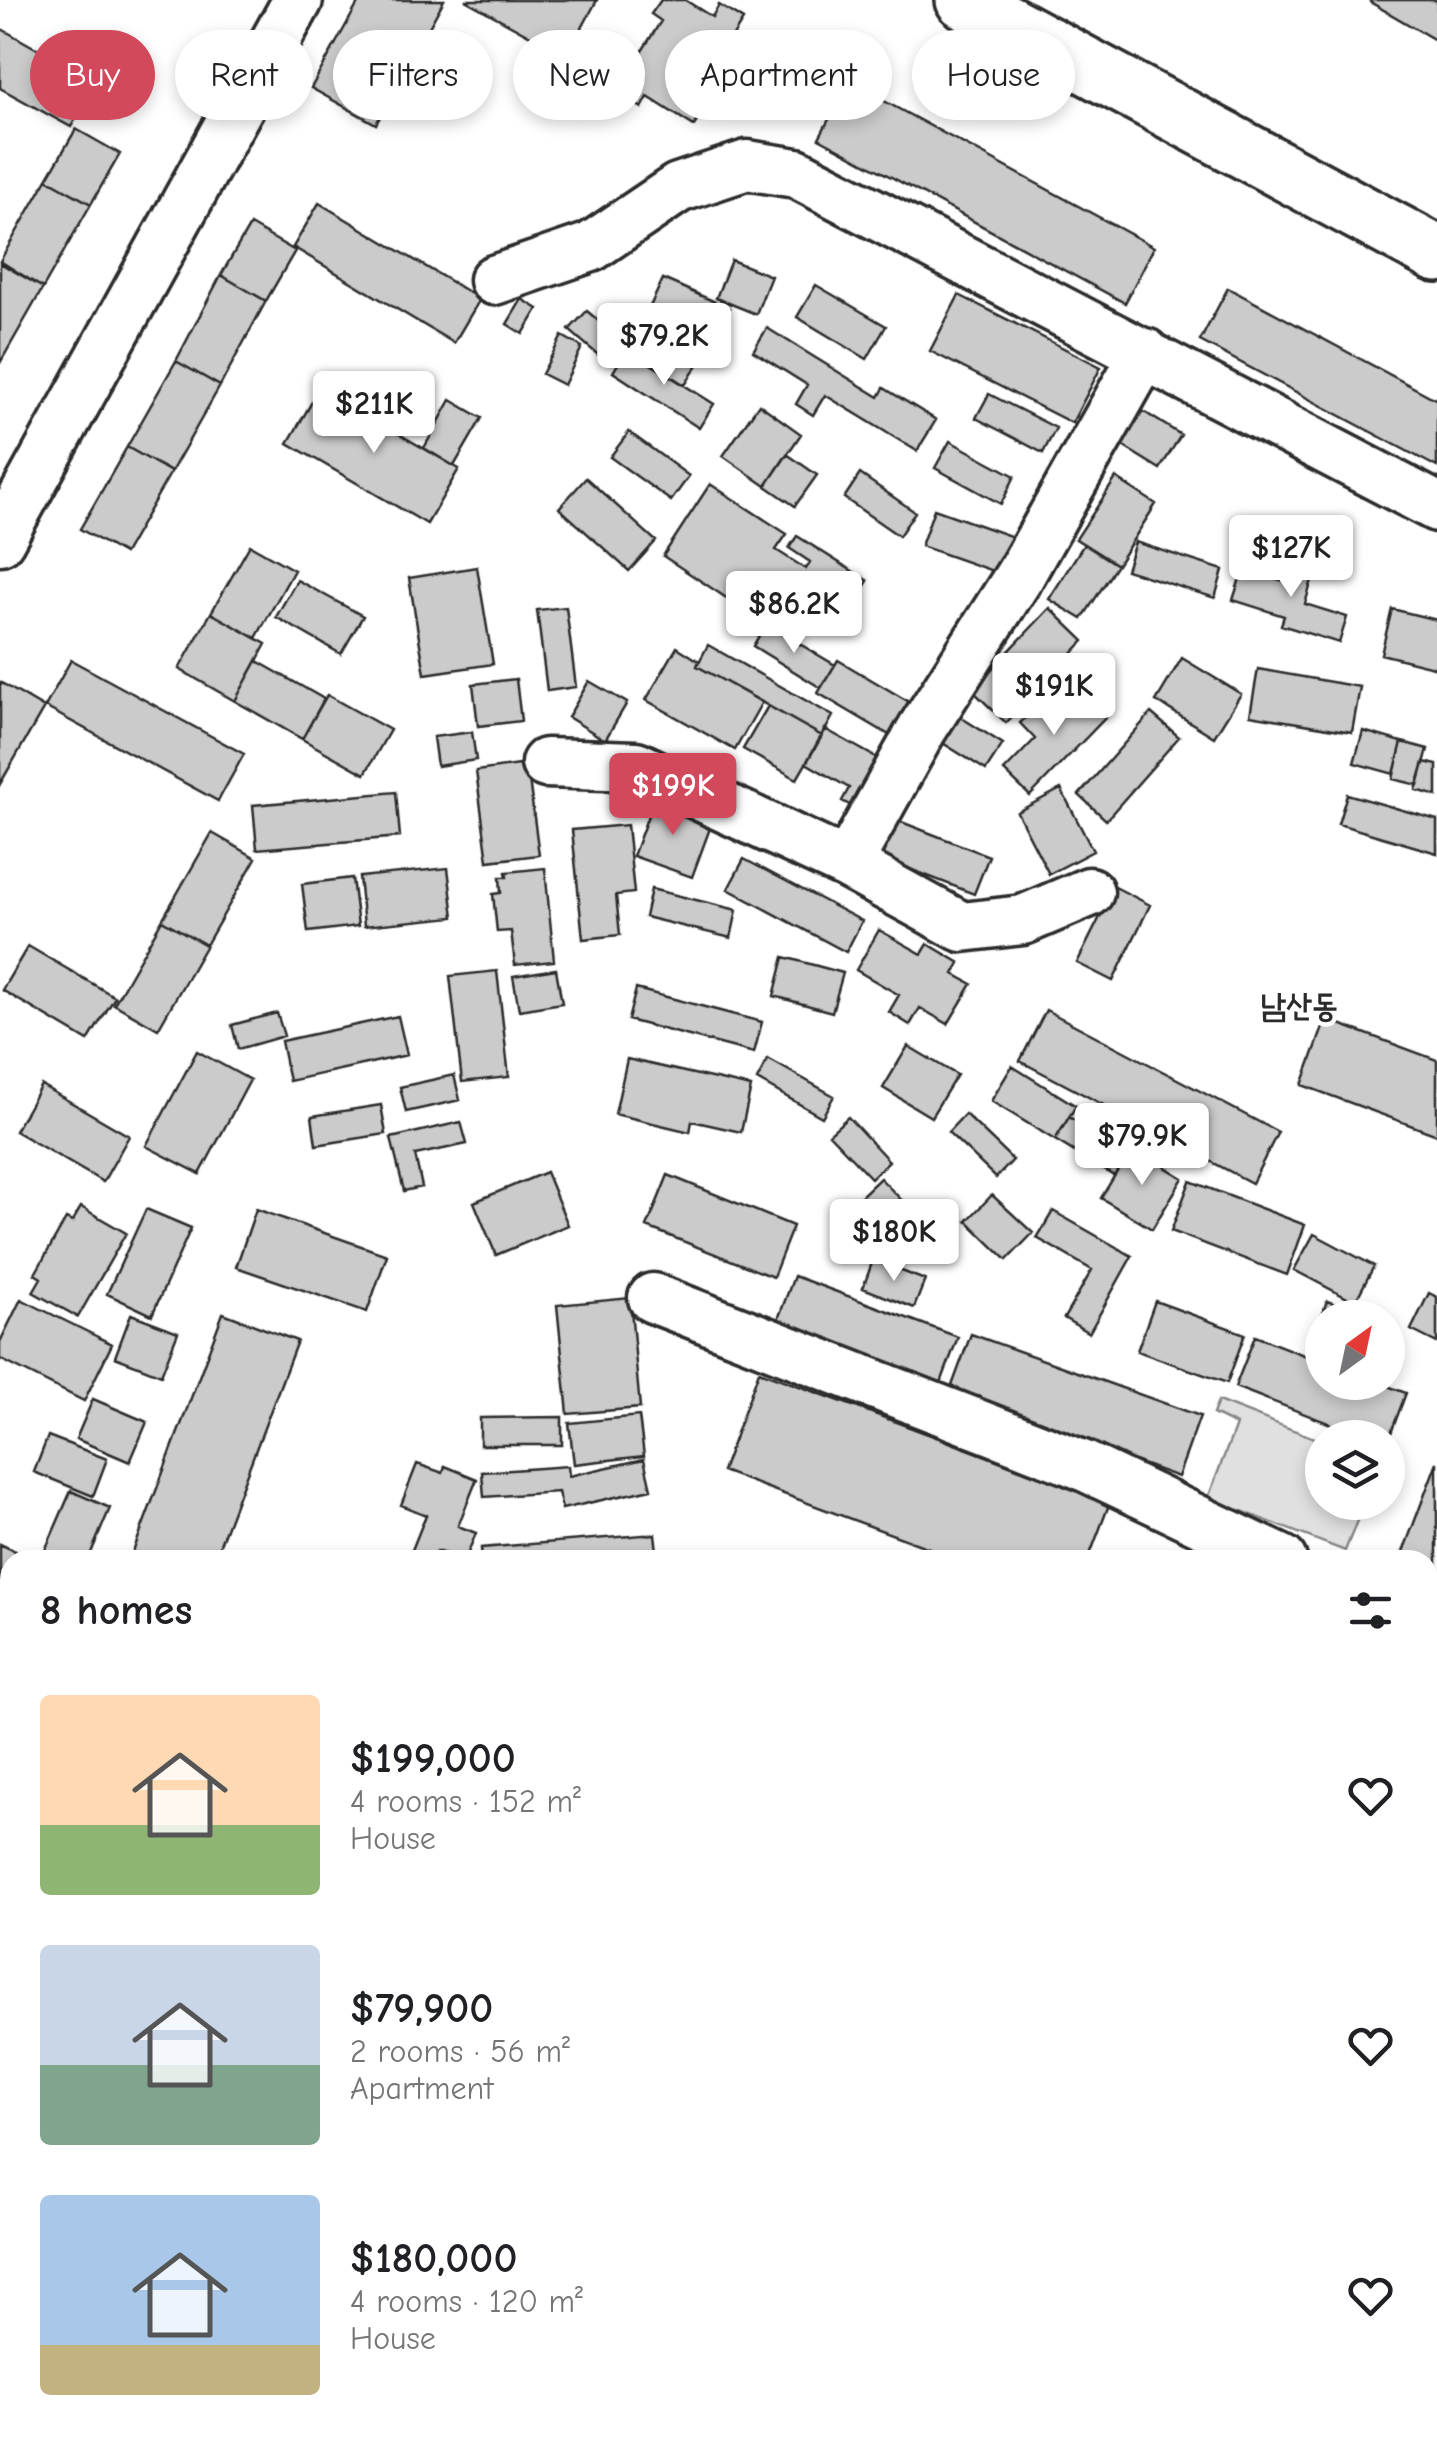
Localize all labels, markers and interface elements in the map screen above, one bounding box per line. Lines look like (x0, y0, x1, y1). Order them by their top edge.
chip: Buy (30, 30, 155, 120)
chip: Rent (175, 30, 313, 120)
chip: Filters (333, 30, 493, 120)
chip: New (513, 30, 645, 120)
chip: Apartment (665, 30, 892, 120)
chip: House (912, 30, 1075, 120)
pin: $79.2K (583, 303, 745, 388)
text: $79.2K (619, 317, 709, 354)
pin: $211K (304, 371, 444, 456)
text: $211K (335, 385, 413, 422)
pin: $127K (1221, 515, 1361, 600)
text: $127K (1251, 529, 1331, 566)
pin: $86.2K (713, 571, 875, 656)
text: $86.2K (748, 585, 840, 622)
pin: $191K (984, 653, 1124, 738)
text: $191K (1014, 667, 1094, 704)
pin: $199K (603, 753, 743, 838)
text: $199K (631, 767, 715, 804)
district label: 남산동 (1260, 987, 1338, 1024)
pin: $79.9K (1061, 1103, 1223, 1188)
text: $79.9K (1097, 1117, 1187, 1154)
pin: $180K (824, 1199, 964, 1284)
text: $180K (852, 1213, 936, 1250)
north arrow (1305, 1300, 1405, 1400)
map controls (1305, 1300, 1405, 1520)
button: layers (1305, 1420, 1405, 1520)
icon: filters (1343, 1583, 1398, 1638)
text: 8 homes (40, 1586, 192, 1635)
text: $199,000 (350, 1734, 516, 1783)
icon: home (120, 1735, 240, 1855)
icon: heart (1343, 1768, 1398, 1823)
text: 4 rooms · 152 m² (350, 1783, 581, 1820)
text: House (350, 1820, 436, 1857)
text: $79,900 (350, 1984, 493, 2033)
icon: home (120, 1985, 240, 2105)
icon: heart (1343, 2018, 1398, 2073)
text: 2 rooms · 56 m² (350, 2033, 570, 2070)
text: Apartment (350, 2070, 493, 2107)
text: $180,000 (350, 2234, 517, 2283)
icon: home (120, 2235, 240, 2355)
icon: heart (1343, 2268, 1398, 2323)
text: 4 rooms · 120 m² (350, 2283, 583, 2320)
text: House (350, 2320, 436, 2357)

